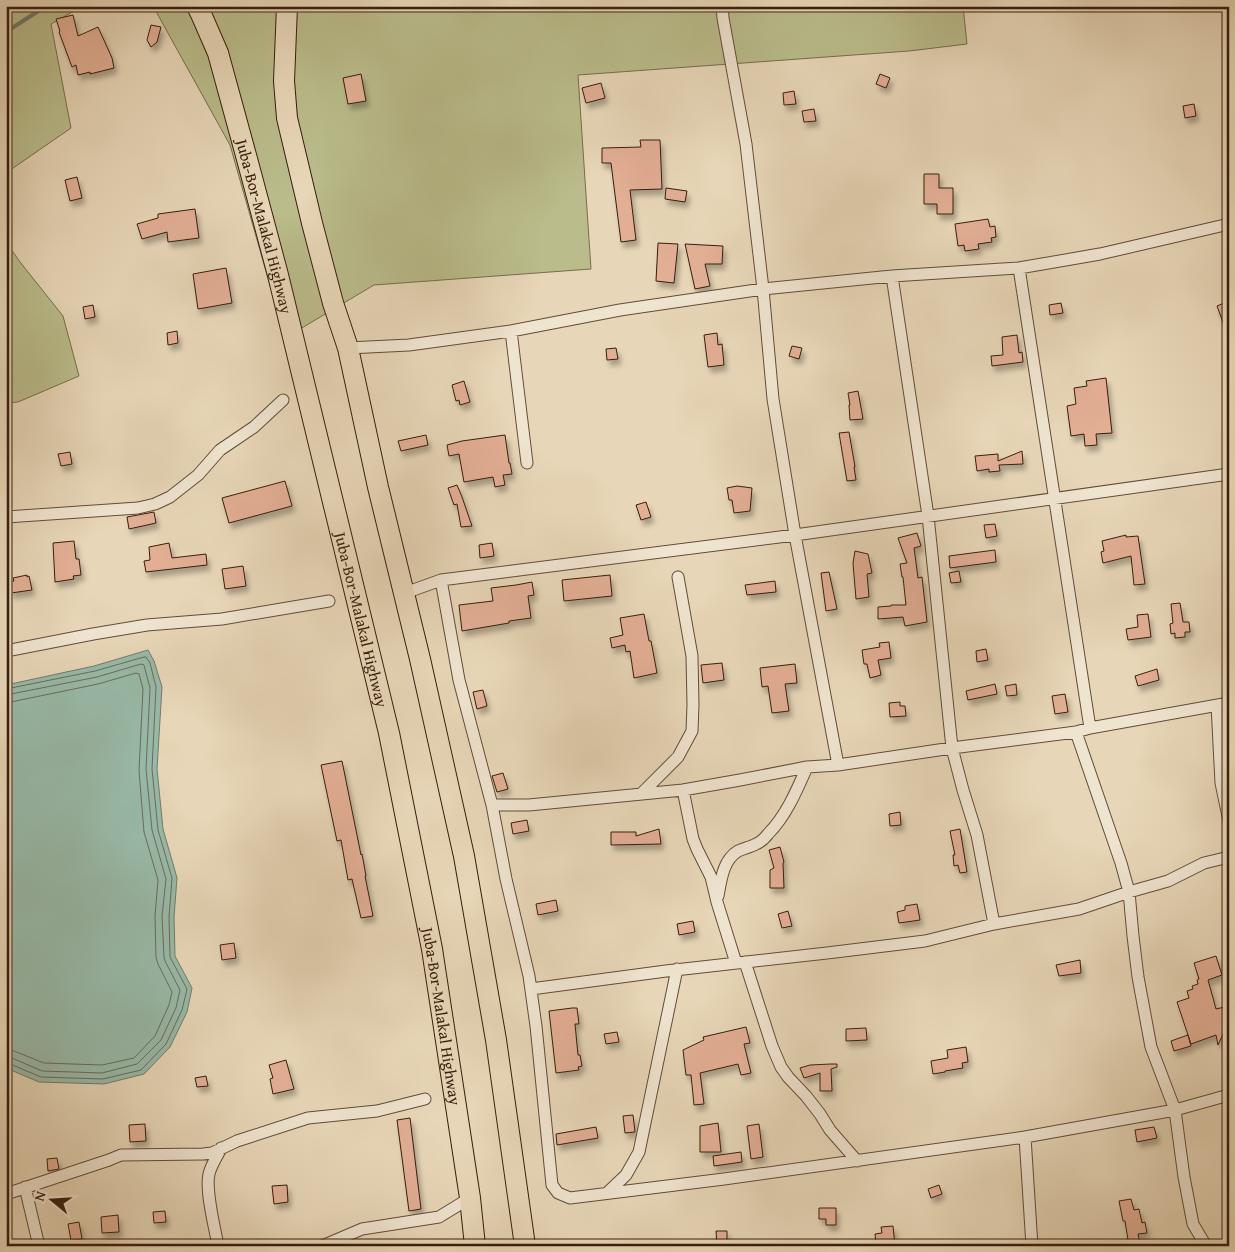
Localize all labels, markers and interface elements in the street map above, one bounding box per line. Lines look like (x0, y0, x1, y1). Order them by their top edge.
street label: Juba-Bor-Malakal Highway (230, 134, 299, 316)
street label: Juba-Bor-Malakal Highway (328, 528, 394, 710)
street label: Juba-Bor-Malakal Highway (416, 923, 468, 1107)
north arrow (28, 1174, 78, 1224)
text: N (29, 1188, 51, 1204)

